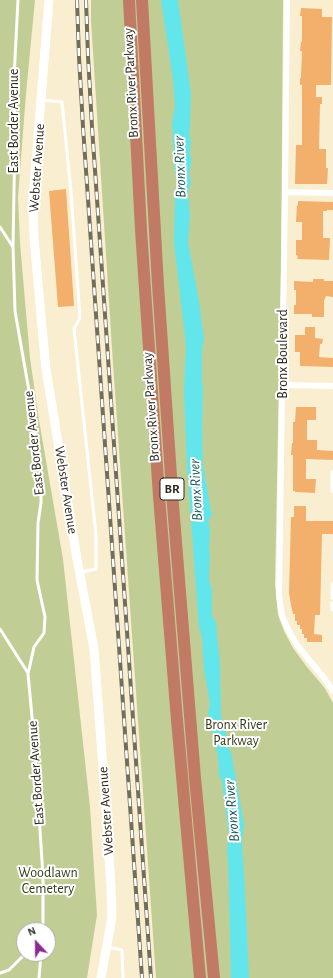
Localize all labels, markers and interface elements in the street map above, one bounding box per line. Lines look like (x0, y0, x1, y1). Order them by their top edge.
street label: Bronx River Parkway (120, 28, 142, 138)
street label: East Border Avenue (6, 69, 22, 173)
street label: Webster Avenue (26, 123, 48, 213)
water label: Bronx River (170, 136, 190, 198)
street label: Bronx Boulevard (275, 309, 291, 399)
street label: Bronx River Parkway (139, 352, 163, 462)
street label: East Border Avenue (20, 390, 48, 496)
street label: Webster Avenue (51, 445, 81, 535)
water label: Bronx River (185, 459, 207, 521)
road number: BR (160, 478, 184, 500)
park label: Bronx River Parkway (205, 717, 267, 750)
street label: East Border Avenue (24, 720, 48, 826)
street label: Webster Avenue (95, 766, 117, 856)
water label: Bronx River (220, 779, 244, 843)
park label: Woodlawn Cemetery (18, 865, 78, 898)
north arrow (16, 922, 56, 962)
text: N (26, 925, 37, 938)

